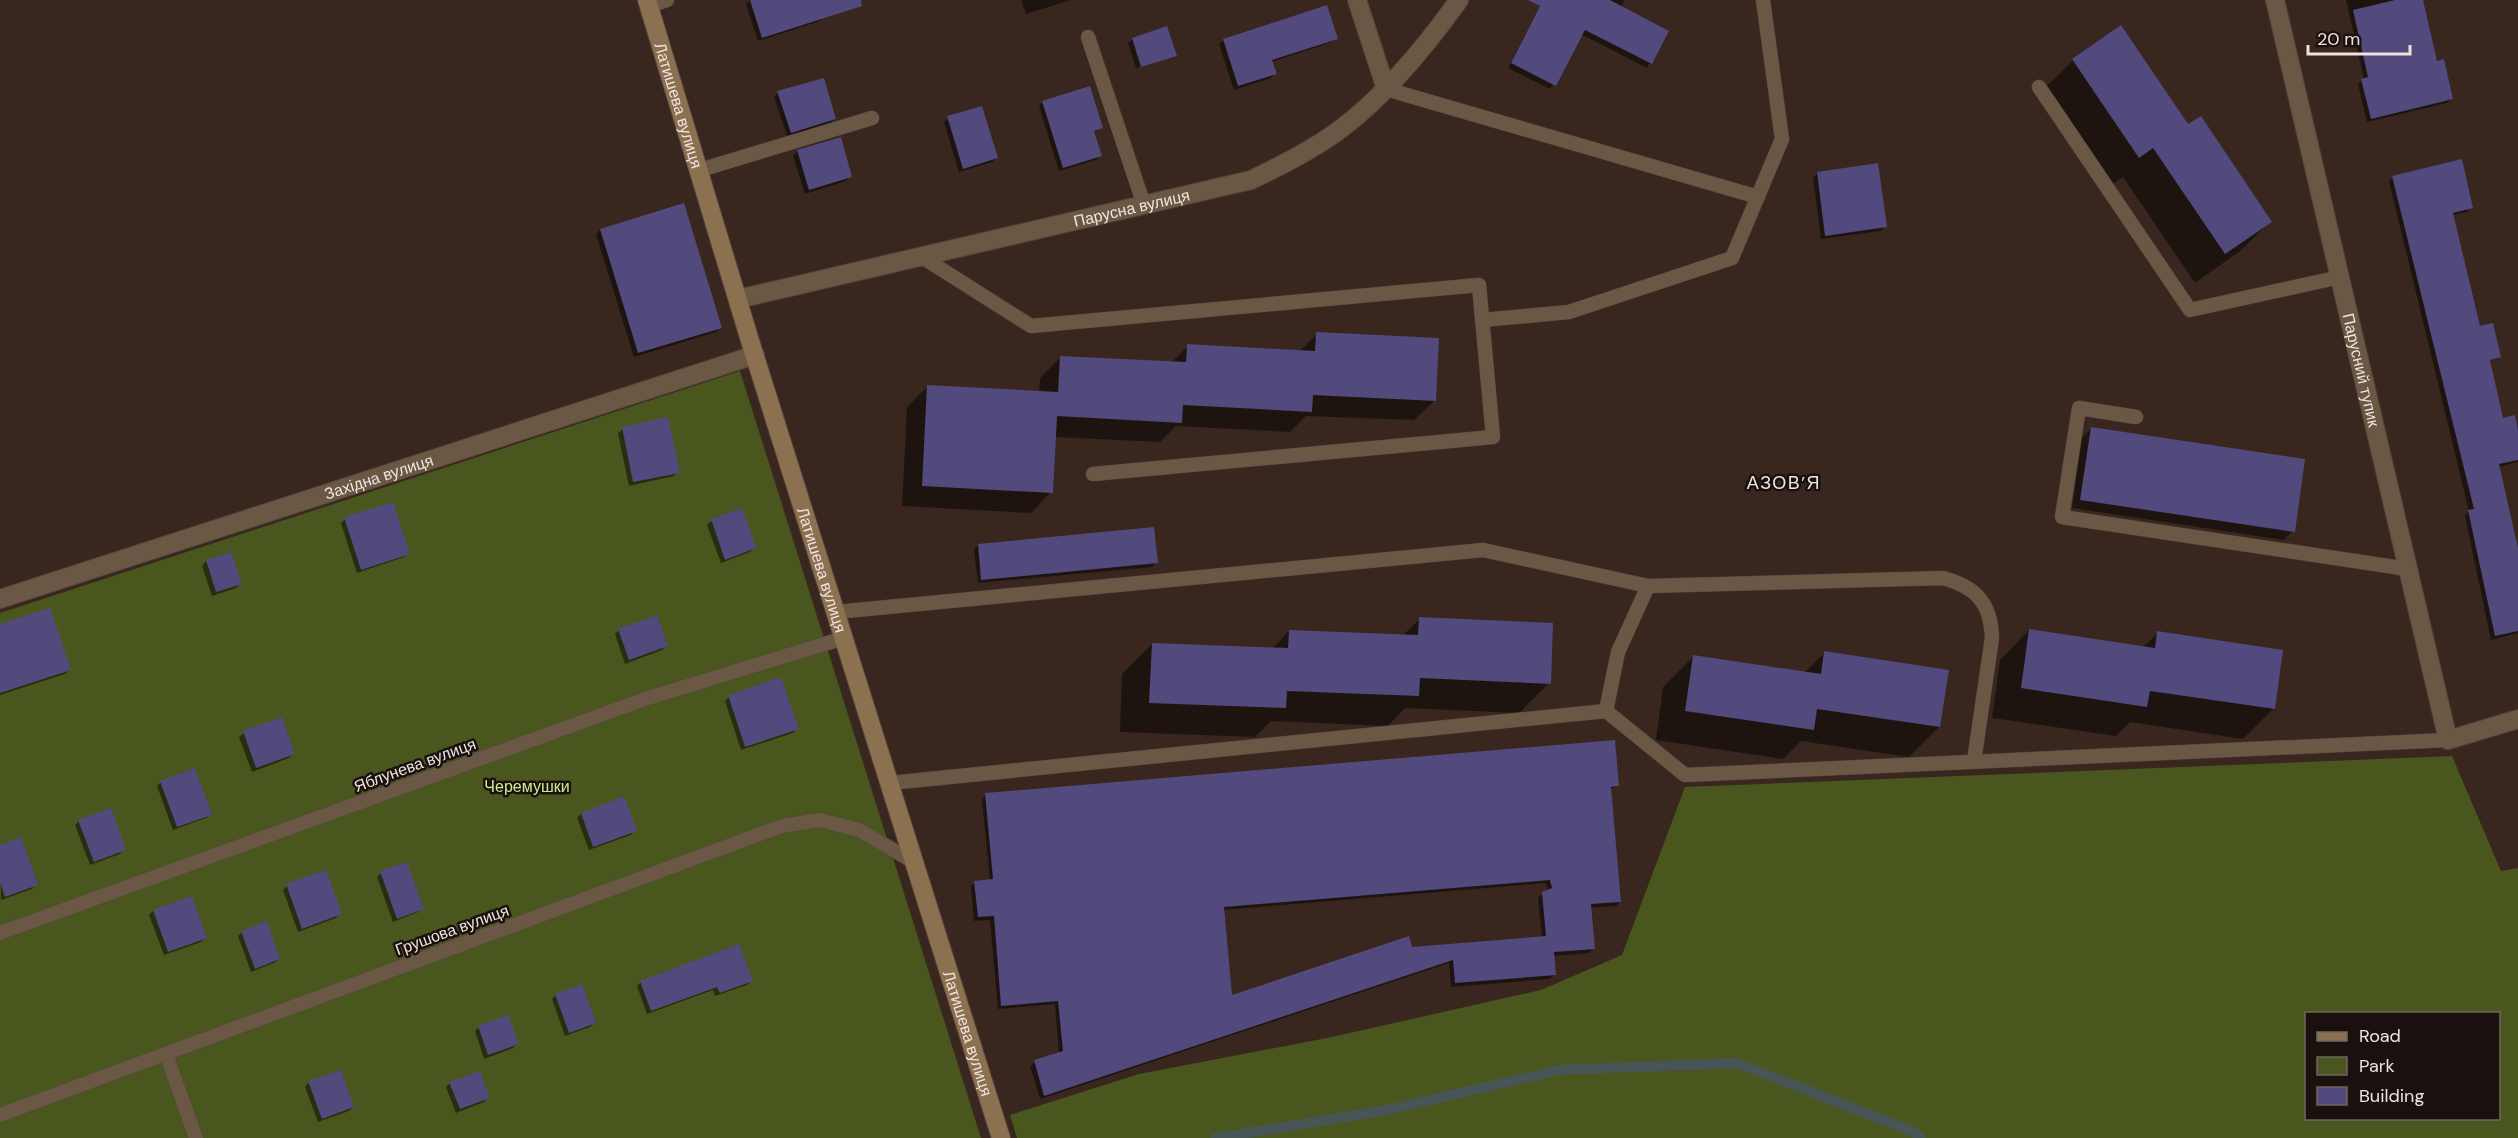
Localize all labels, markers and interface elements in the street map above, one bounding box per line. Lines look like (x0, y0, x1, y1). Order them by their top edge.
scale bar (2308, 18, 2410, 56)
text: 20 m (2317, 27, 2360, 51)
street label: Латишева вулиця (650, 40, 708, 171)
street label: Парусна вулиця (1071, 184, 1192, 231)
street label: Парусний тупик (2338, 311, 2385, 430)
street label: Західна вулиця (322, 449, 436, 504)
district label: АЗОВ’Я (1747, 471, 1821, 495)
street label: Латишева вулиця (792, 504, 852, 635)
street label: Яблунева вулиця (351, 733, 479, 797)
park label: Черемушки (484, 776, 570, 797)
street label: Грушова вулиця (392, 900, 512, 960)
street label: Латишева вулиця (938, 968, 998, 1099)
legend (2305, 1012, 2500, 1120)
text: Road (2359, 1024, 2401, 1048)
text: Park (2359, 1054, 2395, 1078)
text: Building (2359, 1084, 2424, 1108)

